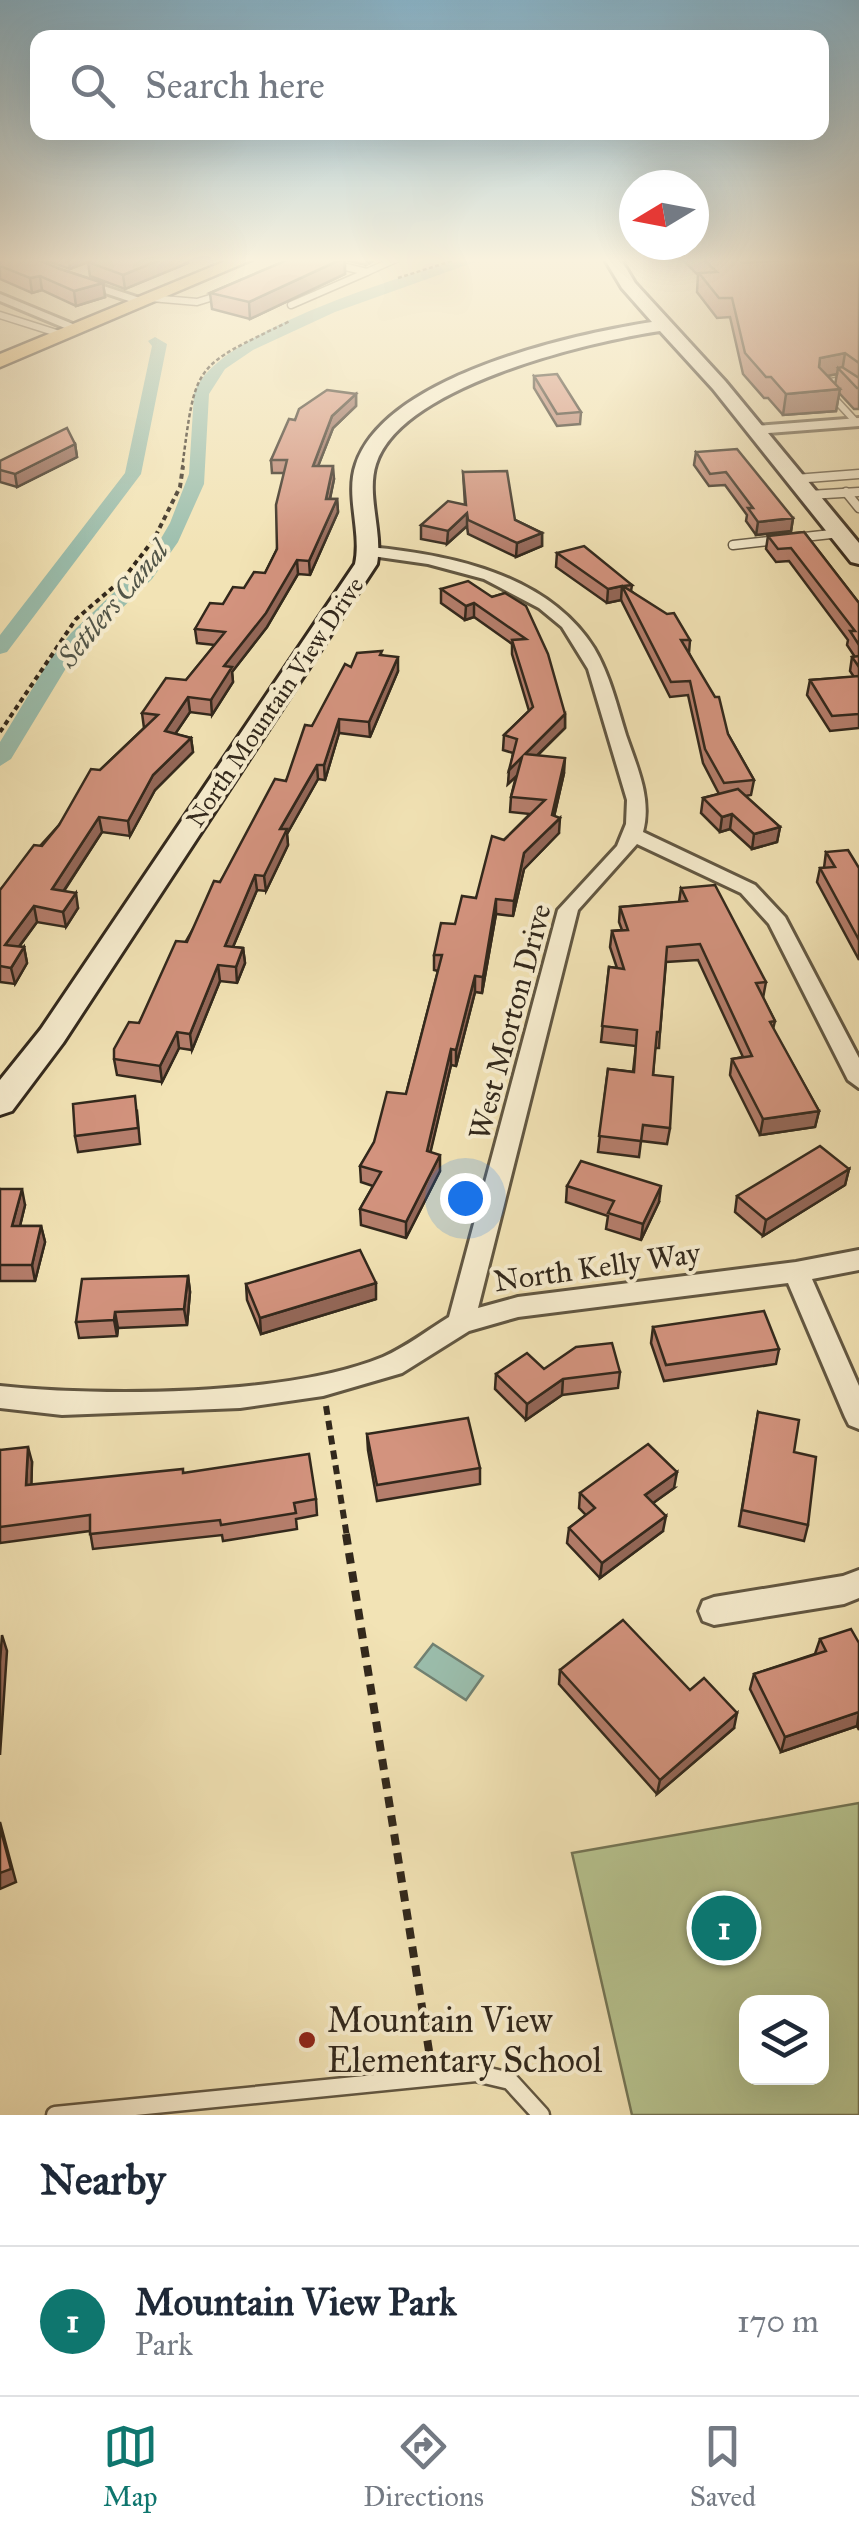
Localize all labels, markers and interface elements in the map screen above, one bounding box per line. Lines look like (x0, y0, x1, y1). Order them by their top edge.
search box (30, 30, 829, 140)
icon: search (65, 58, 120, 113)
text: Search here (145, 62, 325, 108)
north arrow (619, 170, 709, 260)
water label: Settlers Canal (49, 532, 178, 675)
street label: North Mountain View Drive (180, 571, 370, 833)
street label: West Morton Drive (461, 900, 559, 1144)
your location (440, 1173, 491, 1224)
street label: North Kelly Way (491, 1235, 704, 1299)
pin: 1 (692, 1890, 756, 1966)
map controls (739, 1995, 829, 2085)
button: layers (739, 1995, 829, 2085)
place label: Mountain View Elementary School (327, 1999, 603, 2082)
marker: Mountain View Elementary School (296, 2029, 318, 2051)
text: Nearby (40, 2154, 165, 2206)
text: Mountain View Park (135, 2279, 457, 2325)
text: 1 (66, 2302, 79, 2341)
text: 170 m (737, 2302, 819, 2341)
text: Park (135, 2325, 193, 2364)
tab: Map (103, 2419, 158, 2514)
tab: Directions (363, 2419, 484, 2514)
tab: Saved (690, 2419, 756, 2514)

